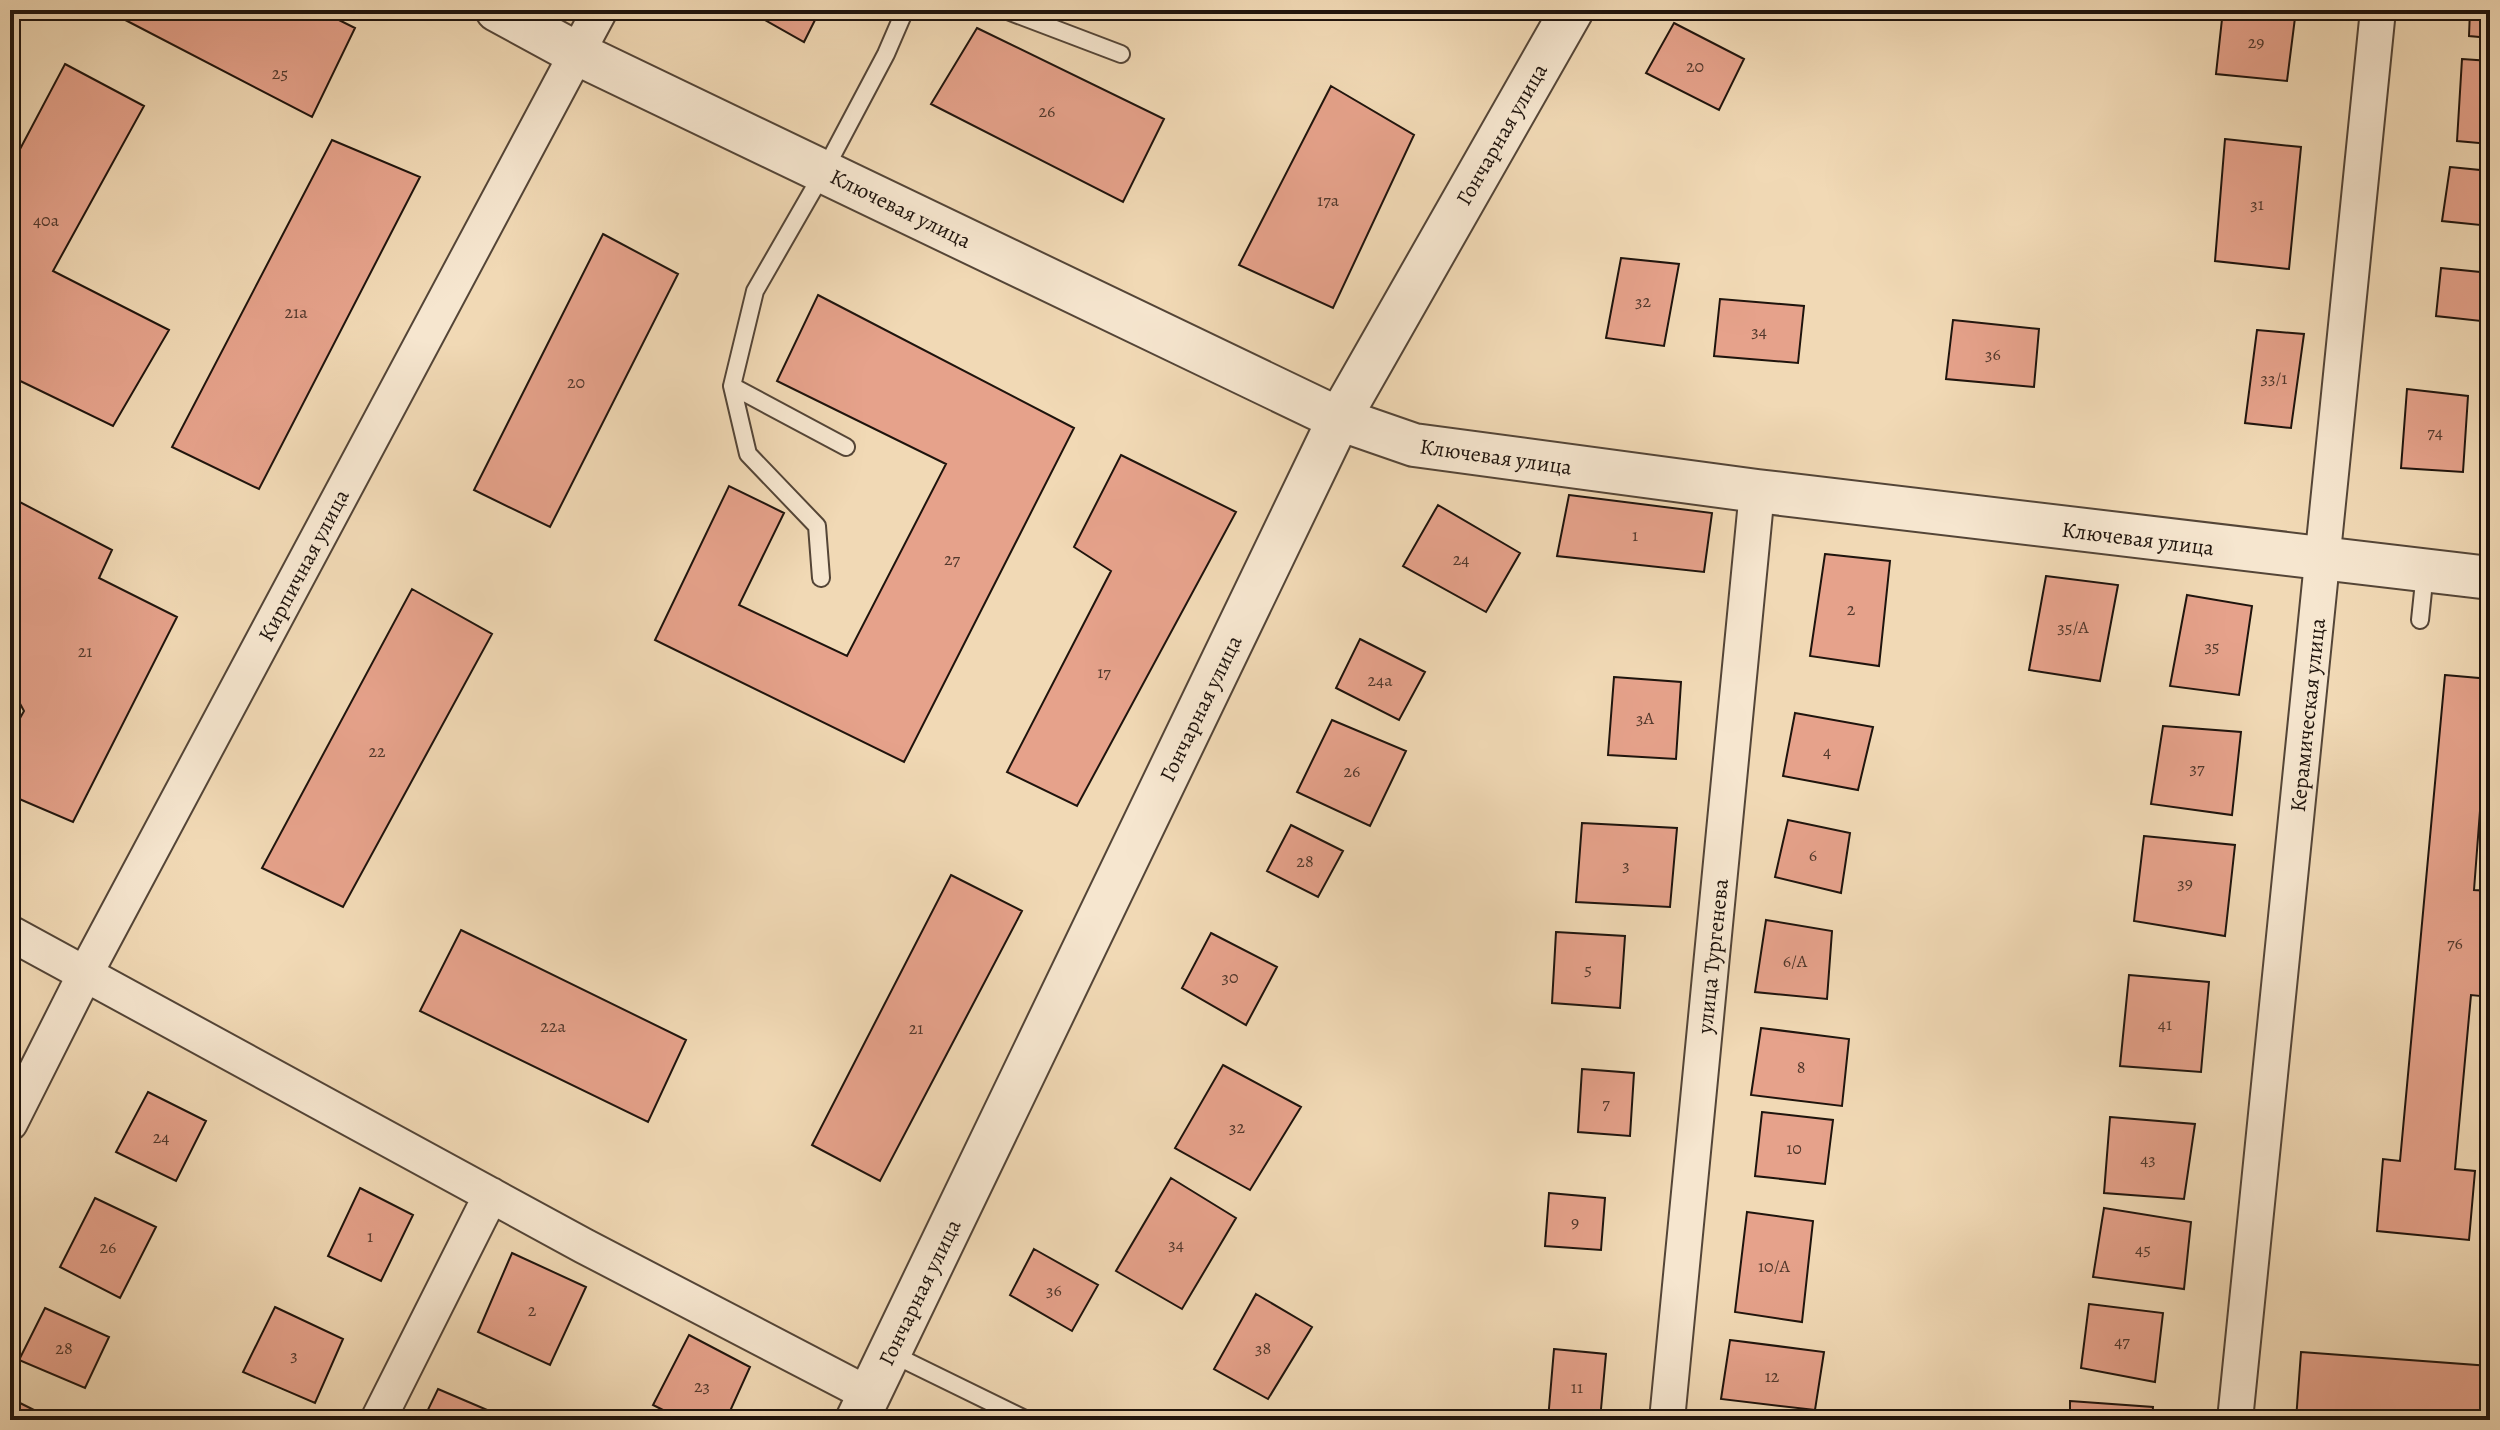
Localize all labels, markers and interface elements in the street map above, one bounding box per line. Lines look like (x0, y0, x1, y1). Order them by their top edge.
house number: 29 (2248, 30, 2264, 54)
house number: 20 (1686, 54, 1704, 78)
street label: Гончарная улица (1449, 57, 1555, 211)
house number: 25 (272, 61, 288, 85)
house number: 26 (1039, 99, 1055, 123)
street label: Ключевая улица (825, 162, 977, 256)
house number: 17а (1317, 188, 1340, 212)
house number: 31 (2250, 192, 2264, 216)
house number: 40а (33, 208, 60, 232)
house number: 32 (1635, 289, 1651, 313)
house number: 21а (284, 300, 308, 324)
house number: 34 (1751, 319, 1767, 343)
house number: 36 (1985, 342, 2001, 366)
house number: 33/1 (2260, 366, 2288, 390)
house number: 20 (567, 370, 585, 394)
house number: 74 (2427, 420, 2443, 444)
street label: Ключевая улица (1418, 431, 1575, 483)
street label: Кирпичная улица (251, 483, 357, 647)
street label: Ключевая улица (2060, 515, 2217, 563)
house number: 1 (1632, 523, 1638, 547)
house number: 27 (944, 547, 960, 571)
house number: 24 (1453, 547, 1469, 571)
house number: 2 (1847, 597, 1856, 621)
house number: 35/A (2057, 615, 2089, 639)
street label: Керамическая улица (2283, 616, 2333, 814)
street label: Гончарная улица (1152, 629, 1250, 787)
house number: 35 (2204, 634, 2220, 658)
house number: 21 (78, 639, 92, 663)
house number: 17 (1097, 660, 1111, 684)
house number: 24а (1367, 668, 1393, 692)
house number: 3А (1636, 706, 1654, 730)
house number: 22 (368, 739, 386, 763)
house number: 4 (1823, 739, 1831, 763)
house number: 37 (2189, 756, 2205, 780)
house number: 26 (1344, 759, 1360, 783)
house number: 6 (1809, 843, 1817, 867)
house number: 28 (1296, 849, 1314, 873)
house number: 3 (1622, 853, 1630, 877)
house number: 39 (2177, 871, 2193, 895)
street label: улица Тургенева (1690, 876, 1736, 1036)
house number: 76 (2447, 931, 2463, 955)
house number: 6/A (1783, 949, 1808, 973)
house number: 5 (1584, 957, 1592, 981)
house number: 30 (1221, 965, 1239, 989)
house number: 41 (2158, 1012, 2172, 1036)
house number: 22а (540, 1014, 566, 1038)
house number: 21 (909, 1016, 923, 1040)
house number: 8 (1797, 1055, 1805, 1079)
house number: 7 (1602, 1091, 1610, 1115)
house number: 32 (1229, 1115, 1245, 1139)
house number: 24 (153, 1125, 169, 1149)
house number: 10 (1786, 1136, 1802, 1160)
house number: 43 (2140, 1147, 2156, 1171)
house number: 9 (1571, 1210, 1579, 1234)
street label: Гончарная улица (871, 1213, 969, 1371)
house number: 1 (367, 1224, 373, 1248)
house number: 34 (1168, 1232, 1184, 1256)
house number: 26 (100, 1235, 116, 1259)
house number: 45 (2135, 1237, 2151, 1261)
house number: 10/A (1758, 1254, 1791, 1278)
house number: 36 (1046, 1278, 1062, 1302)
house number: 2 (528, 1298, 537, 1322)
house number: 47 (2114, 1329, 2130, 1353)
house number: 28 (55, 1336, 73, 1360)
house number: 38 (1255, 1336, 1271, 1360)
house number: 3 (290, 1343, 298, 1367)
house number: 12 (1765, 1364, 1780, 1388)
house number: 23 (694, 1374, 710, 1398)
house number: 11 (1571, 1375, 1583, 1399)

